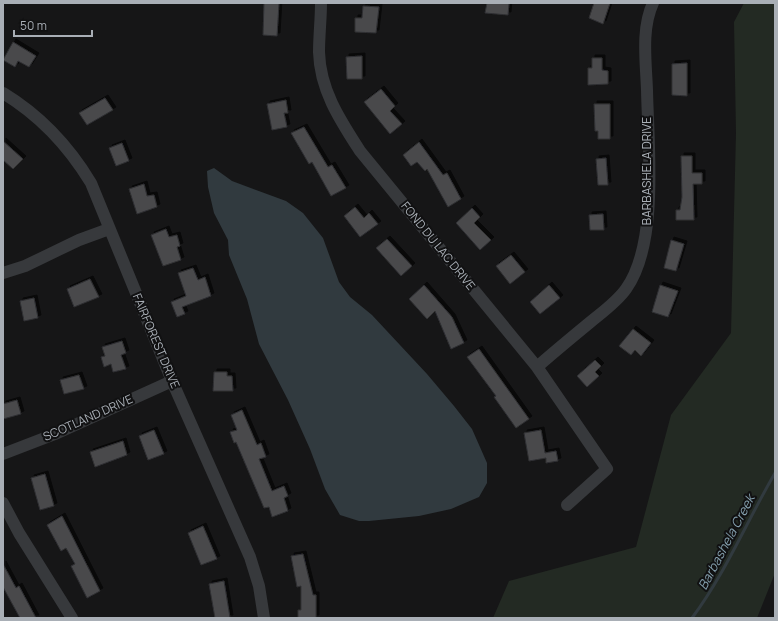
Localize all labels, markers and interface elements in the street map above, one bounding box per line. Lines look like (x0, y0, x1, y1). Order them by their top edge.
scale bar (14, 12, 92, 38)
text: 50 m (20, 17, 47, 34)
street label: BARBASHELA DRIVE (638, 117, 655, 225)
street label: FOND DU LAC DRIVE (397, 198, 479, 294)
street label: FAIRFOREST DRIVE (129, 291, 184, 391)
street label: SCOTLAND DRIVE (40, 390, 135, 445)
water label: Barbashela Creek (693, 489, 760, 593)

